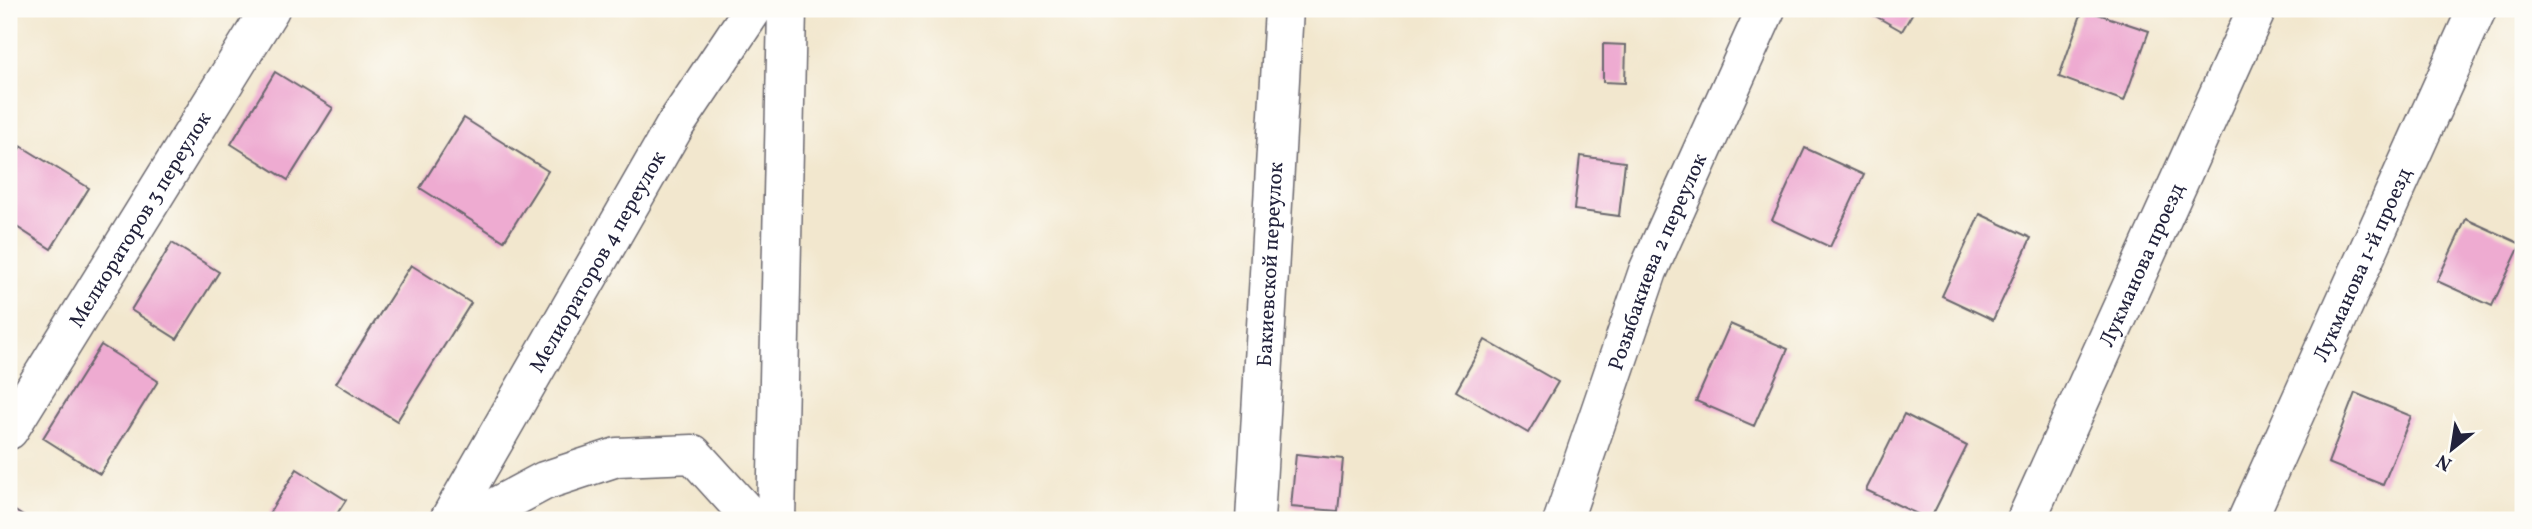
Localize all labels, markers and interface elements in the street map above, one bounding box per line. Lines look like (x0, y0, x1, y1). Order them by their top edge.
street label: Мелиораторов 3 переулок (63, 106, 219, 334)
street label: Мелиораторов 4 переулок (523, 146, 674, 378)
street label: Розыбакиева 2 переулок (1602, 149, 1715, 375)
street label: Бакиевской переулок (1251, 161, 1291, 368)
street label: Лукманова 1-й проезд (2307, 163, 2420, 367)
street label: Лукманова проезд (2093, 179, 2192, 352)
north arrow (2416, 414, 2486, 484)
text: N (2432, 447, 2457, 477)

